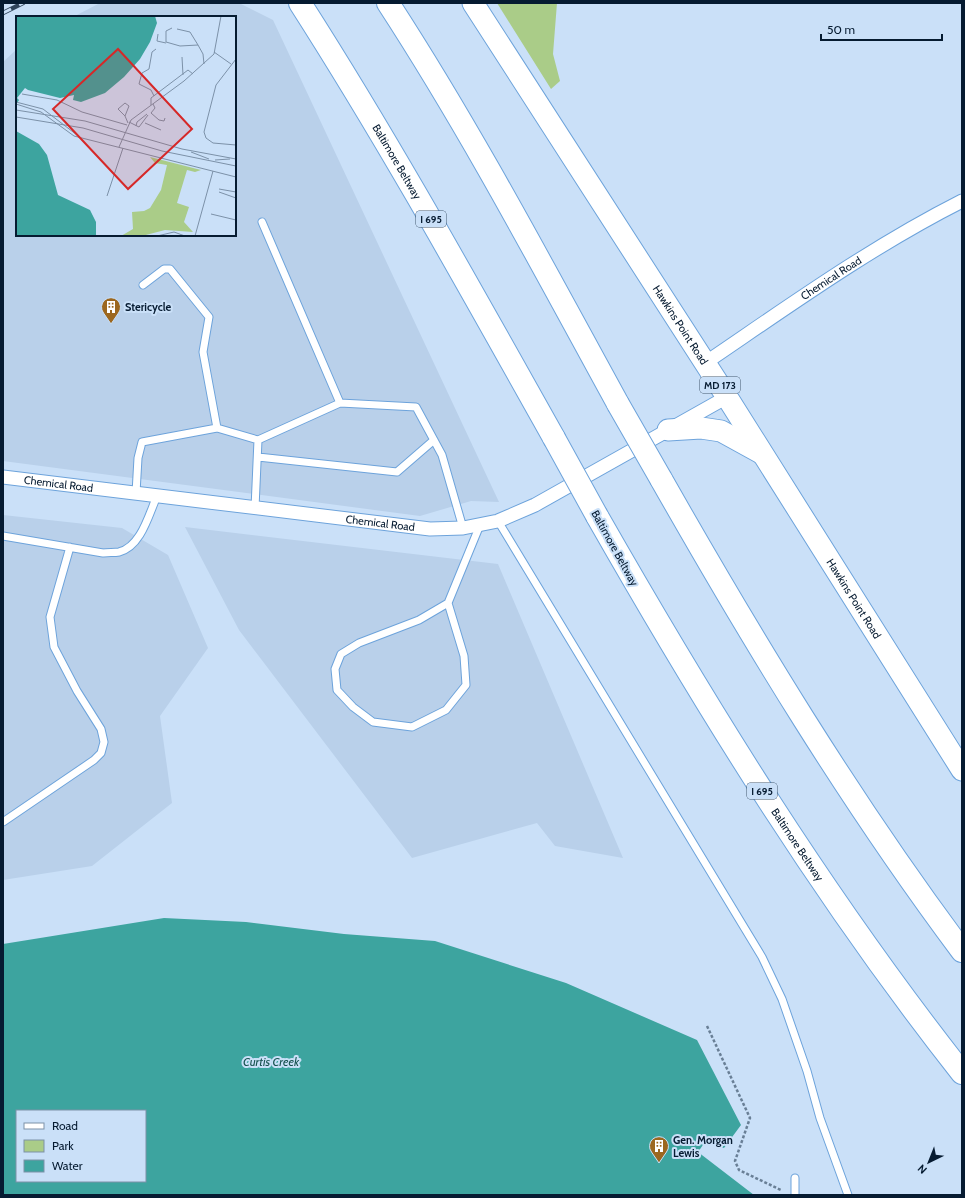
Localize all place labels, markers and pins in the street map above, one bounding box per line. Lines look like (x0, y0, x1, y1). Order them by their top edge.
building icon: Stericycle (100, 296, 122, 324)
place label: Stericycle (125, 300, 172, 314)
place label: Gen. Morgan Lewis (673, 1133, 733, 1160)
building icon: Gen. Morgan Lewis (648, 1135, 670, 1163)

